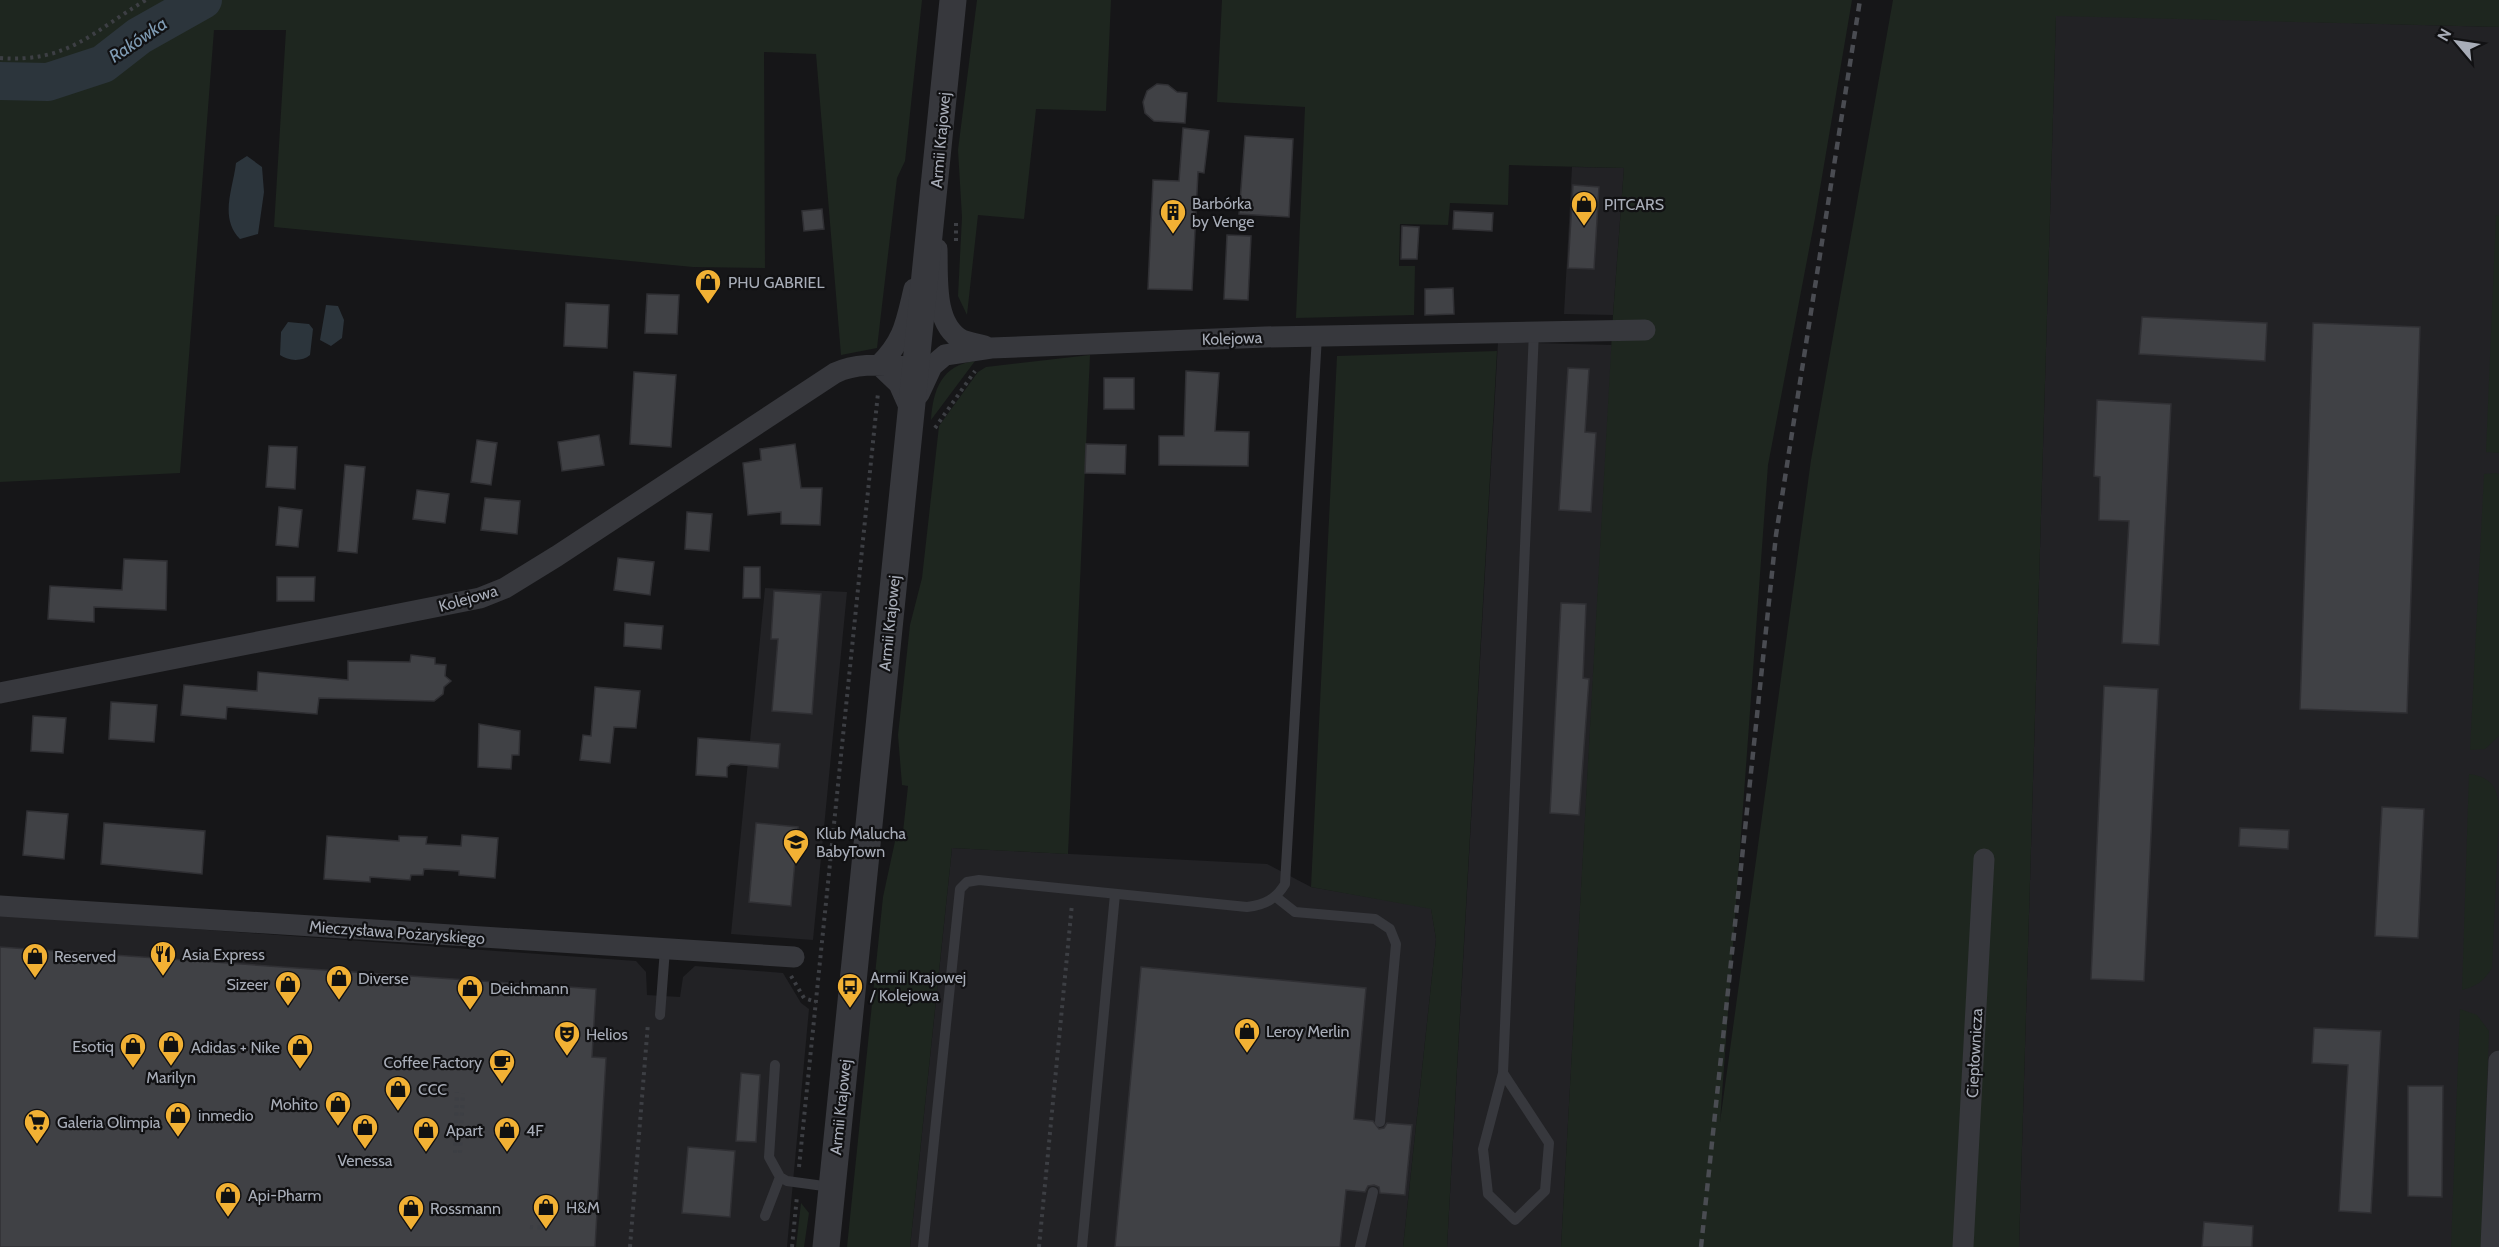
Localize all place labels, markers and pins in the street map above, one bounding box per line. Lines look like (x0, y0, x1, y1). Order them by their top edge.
shop icon: PITCARS (1569, 189, 1599, 227)
place label: Barbórka by Venge (1192, 194, 1254, 231)
place label: PITCARS (1604, 195, 1664, 214)
building icon: Barbórka by Venge (1158, 197, 1188, 235)
shop icon: PHU GABRIEL (693, 267, 723, 305)
place label: PHU GABRIEL (728, 273, 824, 292)
place label: Klub Malucha BabyTown (816, 824, 906, 861)
school or university icon: Klub Malucha BabyTown (781, 827, 811, 865)
restaurant icon: Asia Express (148, 939, 178, 977)
shop icon: Reserved (20, 941, 50, 979)
place label: Asia Express (182, 945, 265, 964)
place label: Reserved (54, 947, 116, 966)
shop icon: Diverse (324, 963, 354, 1001)
place label: Armii Krajowej / Kolejowa (869, 968, 966, 1005)
shop icon: Sizeer (273, 969, 303, 1007)
place label: Diverse (358, 969, 409, 988)
bus stop icon: Armii Krajowej / Kolejowa (835, 971, 865, 1009)
shop icon: Deichmann (455, 973, 485, 1011)
place label: Sizeer (227, 975, 269, 994)
place label: Deichmann (490, 979, 569, 998)
shop icon: Leroy Merlin (1232, 1016, 1262, 1054)
theatre icon: Helios (552, 1019, 582, 1057)
place label: Leroy Merlin (1266, 1022, 1349, 1041)
place label: Helios (586, 1025, 628, 1044)
shop icon: Marilyn (156, 1029, 186, 1067)
shop icon: Esotiq (118, 1031, 148, 1069)
shop icon: Adidas + Nike (285, 1032, 315, 1070)
place label: Esotiq (72, 1037, 114, 1056)
place label: Adidas + Nike (191, 1038, 280, 1057)
cafe icon: Coffee Factory (487, 1047, 517, 1085)
place label: Coffee Factory (384, 1053, 482, 1072)
place label: Marilyn (146, 1068, 196, 1087)
shop icon: CCC (383, 1074, 413, 1112)
place label: CCC (418, 1080, 447, 1099)
shop icon: Mohito (323, 1089, 353, 1127)
place label: Mohito (270, 1095, 318, 1114)
shop icon: inmedio (163, 1100, 193, 1138)
place label: inmedio (198, 1106, 254, 1125)
supermarket icon: Galeria Olimpia (22, 1107, 52, 1145)
shop icon: Venessa (350, 1112, 380, 1150)
place label: Galeria Olimpia (57, 1113, 161, 1132)
shop icon: Apart (411, 1115, 441, 1153)
shop icon: 4F (492, 1115, 522, 1153)
place label: Apart (446, 1121, 484, 1140)
place label: 4F (526, 1121, 544, 1140)
place label: Venessa (337, 1151, 393, 1170)
shop icon: Api-Pharm (213, 1180, 243, 1218)
place label: Api-Pharm (248, 1186, 321, 1205)
shop icon: H&M (531, 1192, 561, 1230)
shop icon: Rossmann (396, 1193, 426, 1231)
place label: H&M (566, 1198, 600, 1217)
place label: Rossmann (430, 1199, 501, 1218)

